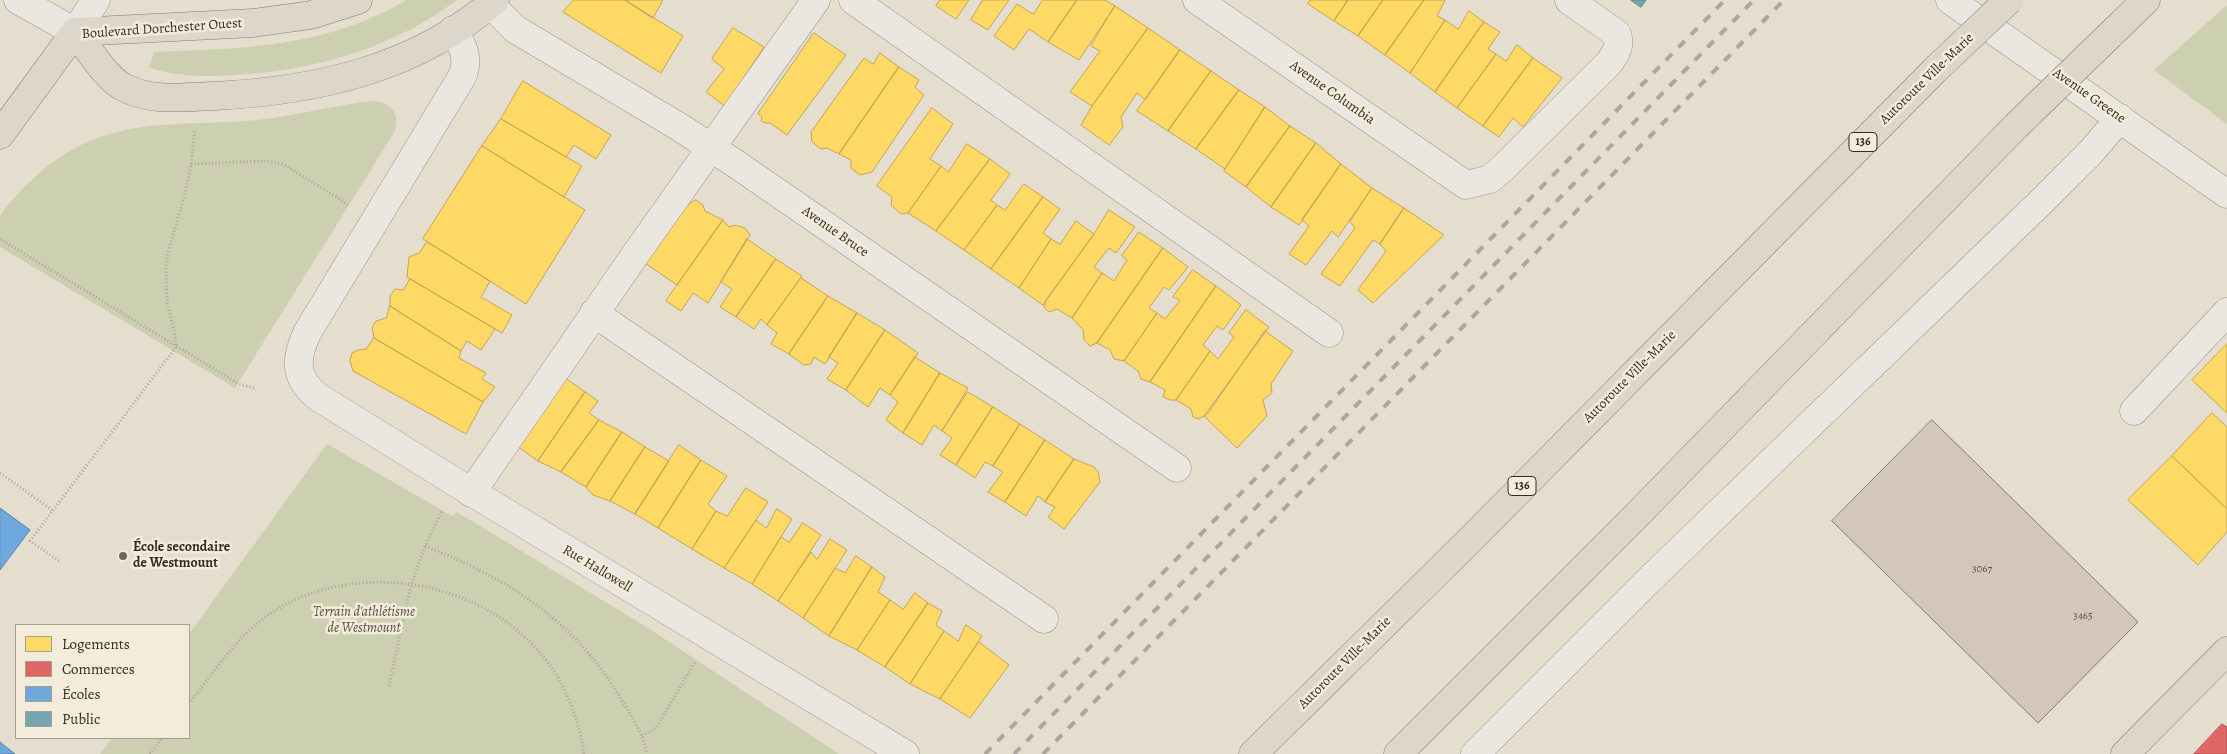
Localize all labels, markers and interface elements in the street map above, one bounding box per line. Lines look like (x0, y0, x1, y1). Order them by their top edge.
street label: Boulevard Dorchester Ouest (81, 15, 243, 43)
street label: Autoroute Ville-Marie (1876, 30, 1978, 128)
street label: Avenue Columbia (1286, 57, 1378, 129)
street label: Avenue Greene (2049, 65, 2129, 127)
road number: 136 (1849, 132, 1877, 152)
street label: Avenue Bruce (798, 203, 872, 261)
street label: Autoroute Ville-Marie (1580, 327, 1680, 427)
road number: 136 (1508, 476, 1536, 496)
place label: École secondaire de Westmount (133, 540, 230, 572)
street label: Rue Hallowell (559, 542, 635, 596)
marker: École secondaire de Westmount (117, 550, 129, 562)
house number: 3067 (1972, 562, 1992, 576)
park label: Terrain d'athlétisme de Westmount (313, 605, 415, 638)
house number: 3465 (2073, 609, 2093, 623)
street label: Autoroute Ville-Marie (1295, 613, 1395, 713)
legend (15, 624, 190, 739)
text: Logements (62, 634, 130, 654)
text: Commerces (62, 659, 135, 679)
text: Écoles (62, 684, 101, 704)
text: Public (62, 709, 100, 729)

